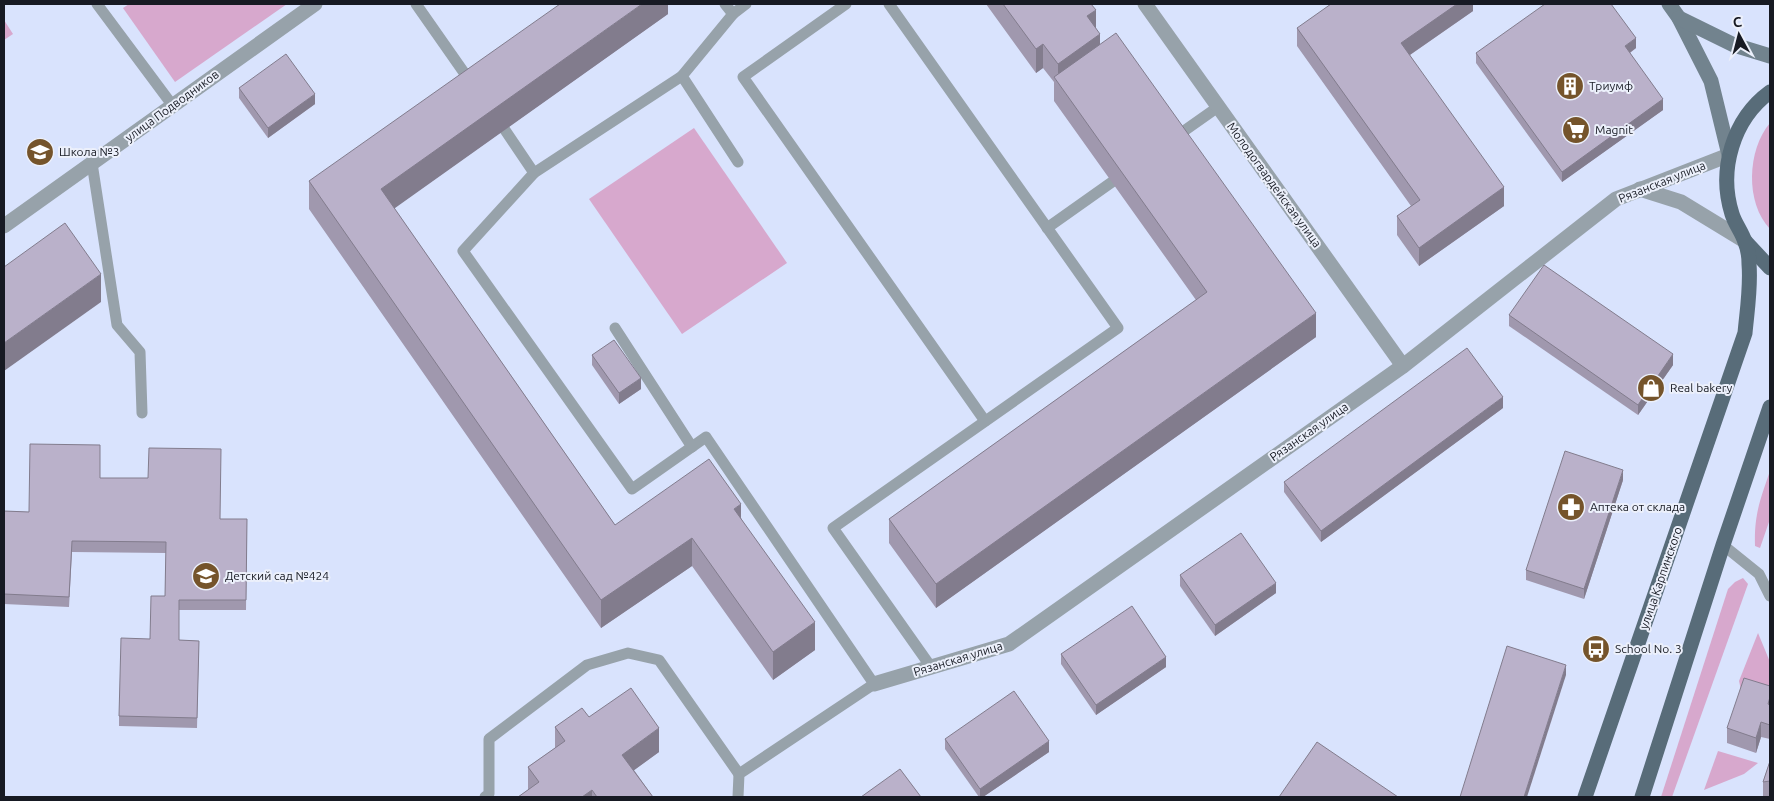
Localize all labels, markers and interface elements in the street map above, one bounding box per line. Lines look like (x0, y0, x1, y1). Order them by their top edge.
north arrow (1714, 10, 1764, 60)
text: С (1732, 14, 1743, 31)
street label: улица Подводников (122, 67, 221, 144)
building icon: Триумф (1555, 71, 1585, 101)
place label: Триумф (1589, 79, 1633, 92)
supermarket icon: Magnit (1561, 115, 1591, 145)
street label: Молодогвардейская улица (1225, 120, 1324, 250)
place label: Magnit (1595, 123, 1633, 136)
school or university icon: Школа №3 (25, 137, 55, 167)
place label: Школа №3 (59, 145, 120, 158)
street label: Рязанская улица (1616, 158, 1707, 205)
shop icon: Real bakery (1636, 373, 1666, 403)
place label: Real bakery (1670, 381, 1733, 394)
street label: Рязанская улица (1267, 400, 1350, 463)
pharmacy icon: Аптека от склада (1556, 492, 1586, 522)
place label: Аптека от склада (1590, 500, 1685, 513)
street label: улица Карпинского (1637, 525, 1684, 631)
school or university icon: Детский сад №424 (191, 561, 221, 591)
place label: Детский сад №424 (225, 569, 329, 582)
bus stop icon: School No. 3 (1581, 634, 1611, 664)
street label: Рязанская улица (912, 639, 1004, 678)
place label: School No. 3 (1615, 642, 1682, 655)

